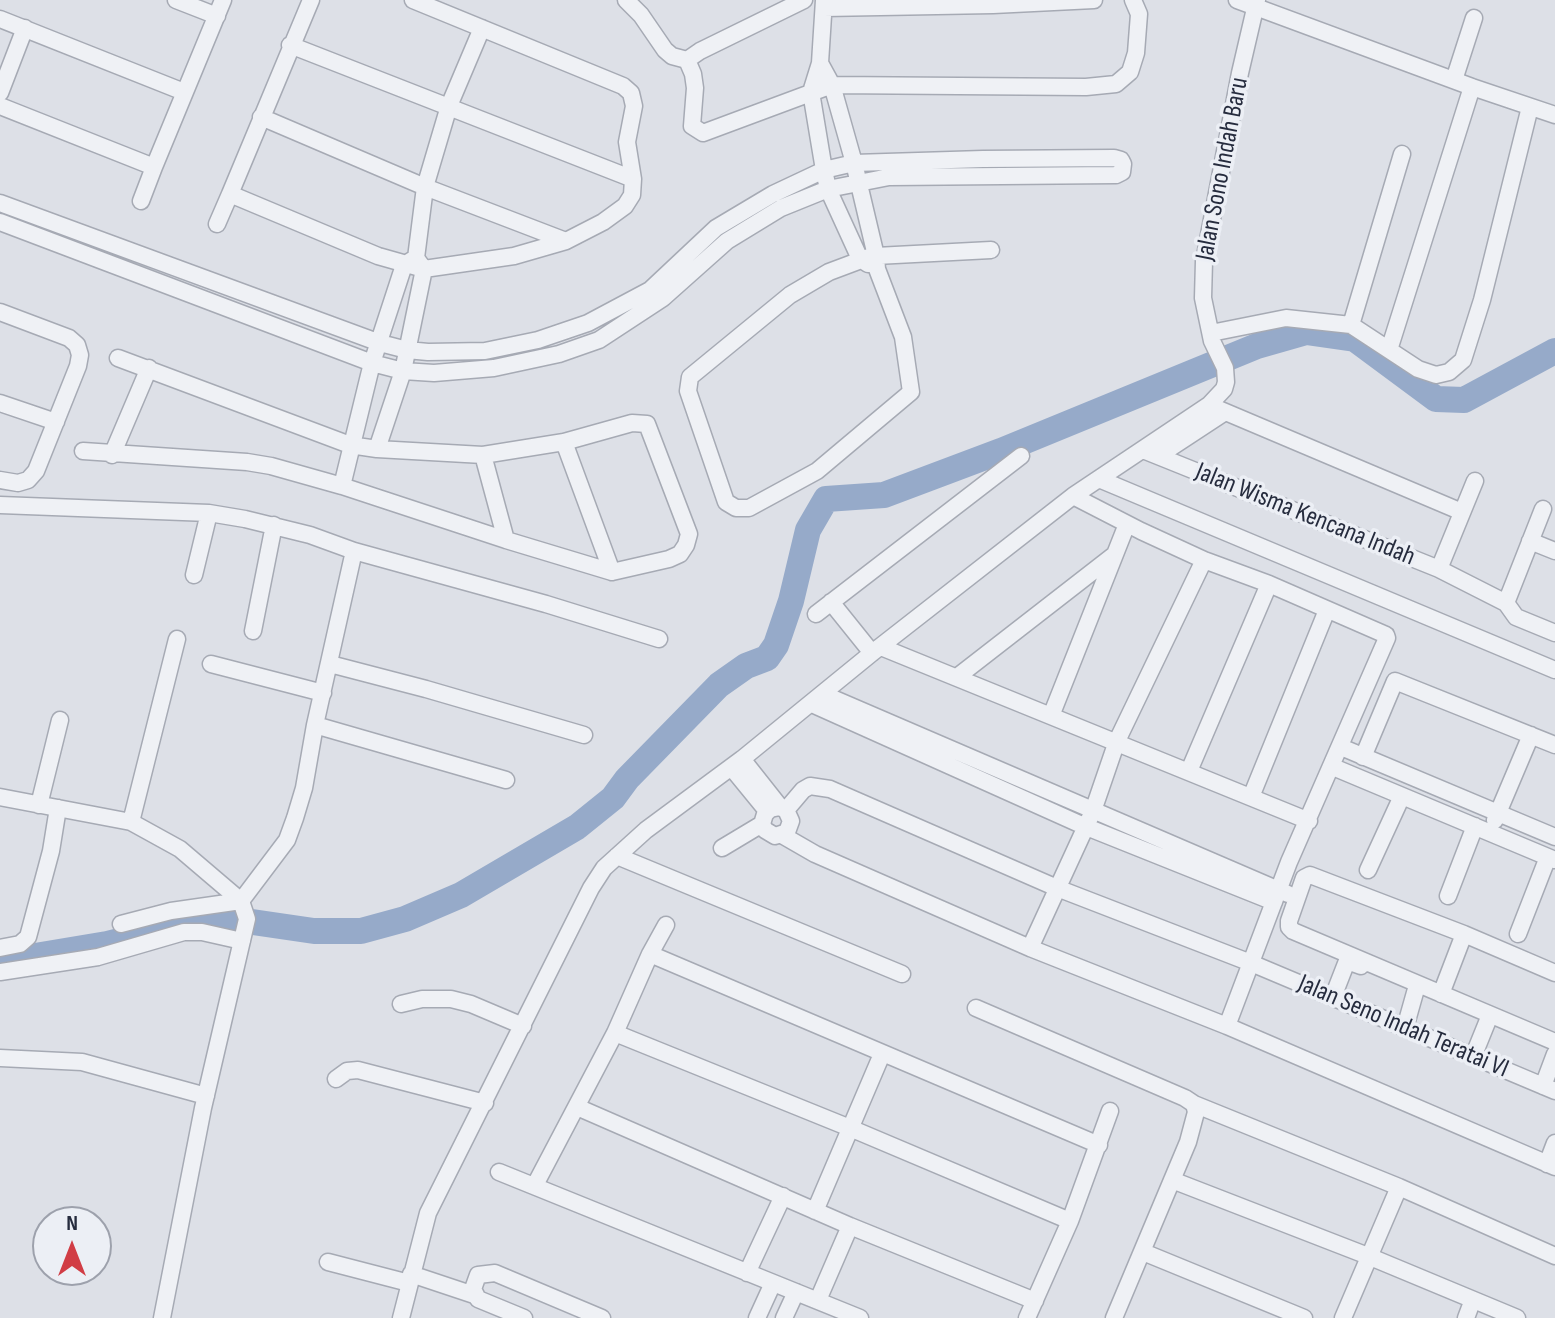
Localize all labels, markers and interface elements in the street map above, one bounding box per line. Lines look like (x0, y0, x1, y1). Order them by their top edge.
street label: Jalan Sono Indah Baru (1190, 75, 1256, 263)
street label: Jalan Wisma Kencana Indah (1191, 457, 1419, 573)
street label: Jalan Seno Indah Teratai VI (1293, 969, 1513, 1085)
north arrow (32, 1206, 112, 1286)
text: N (66, 1210, 78, 1237)

